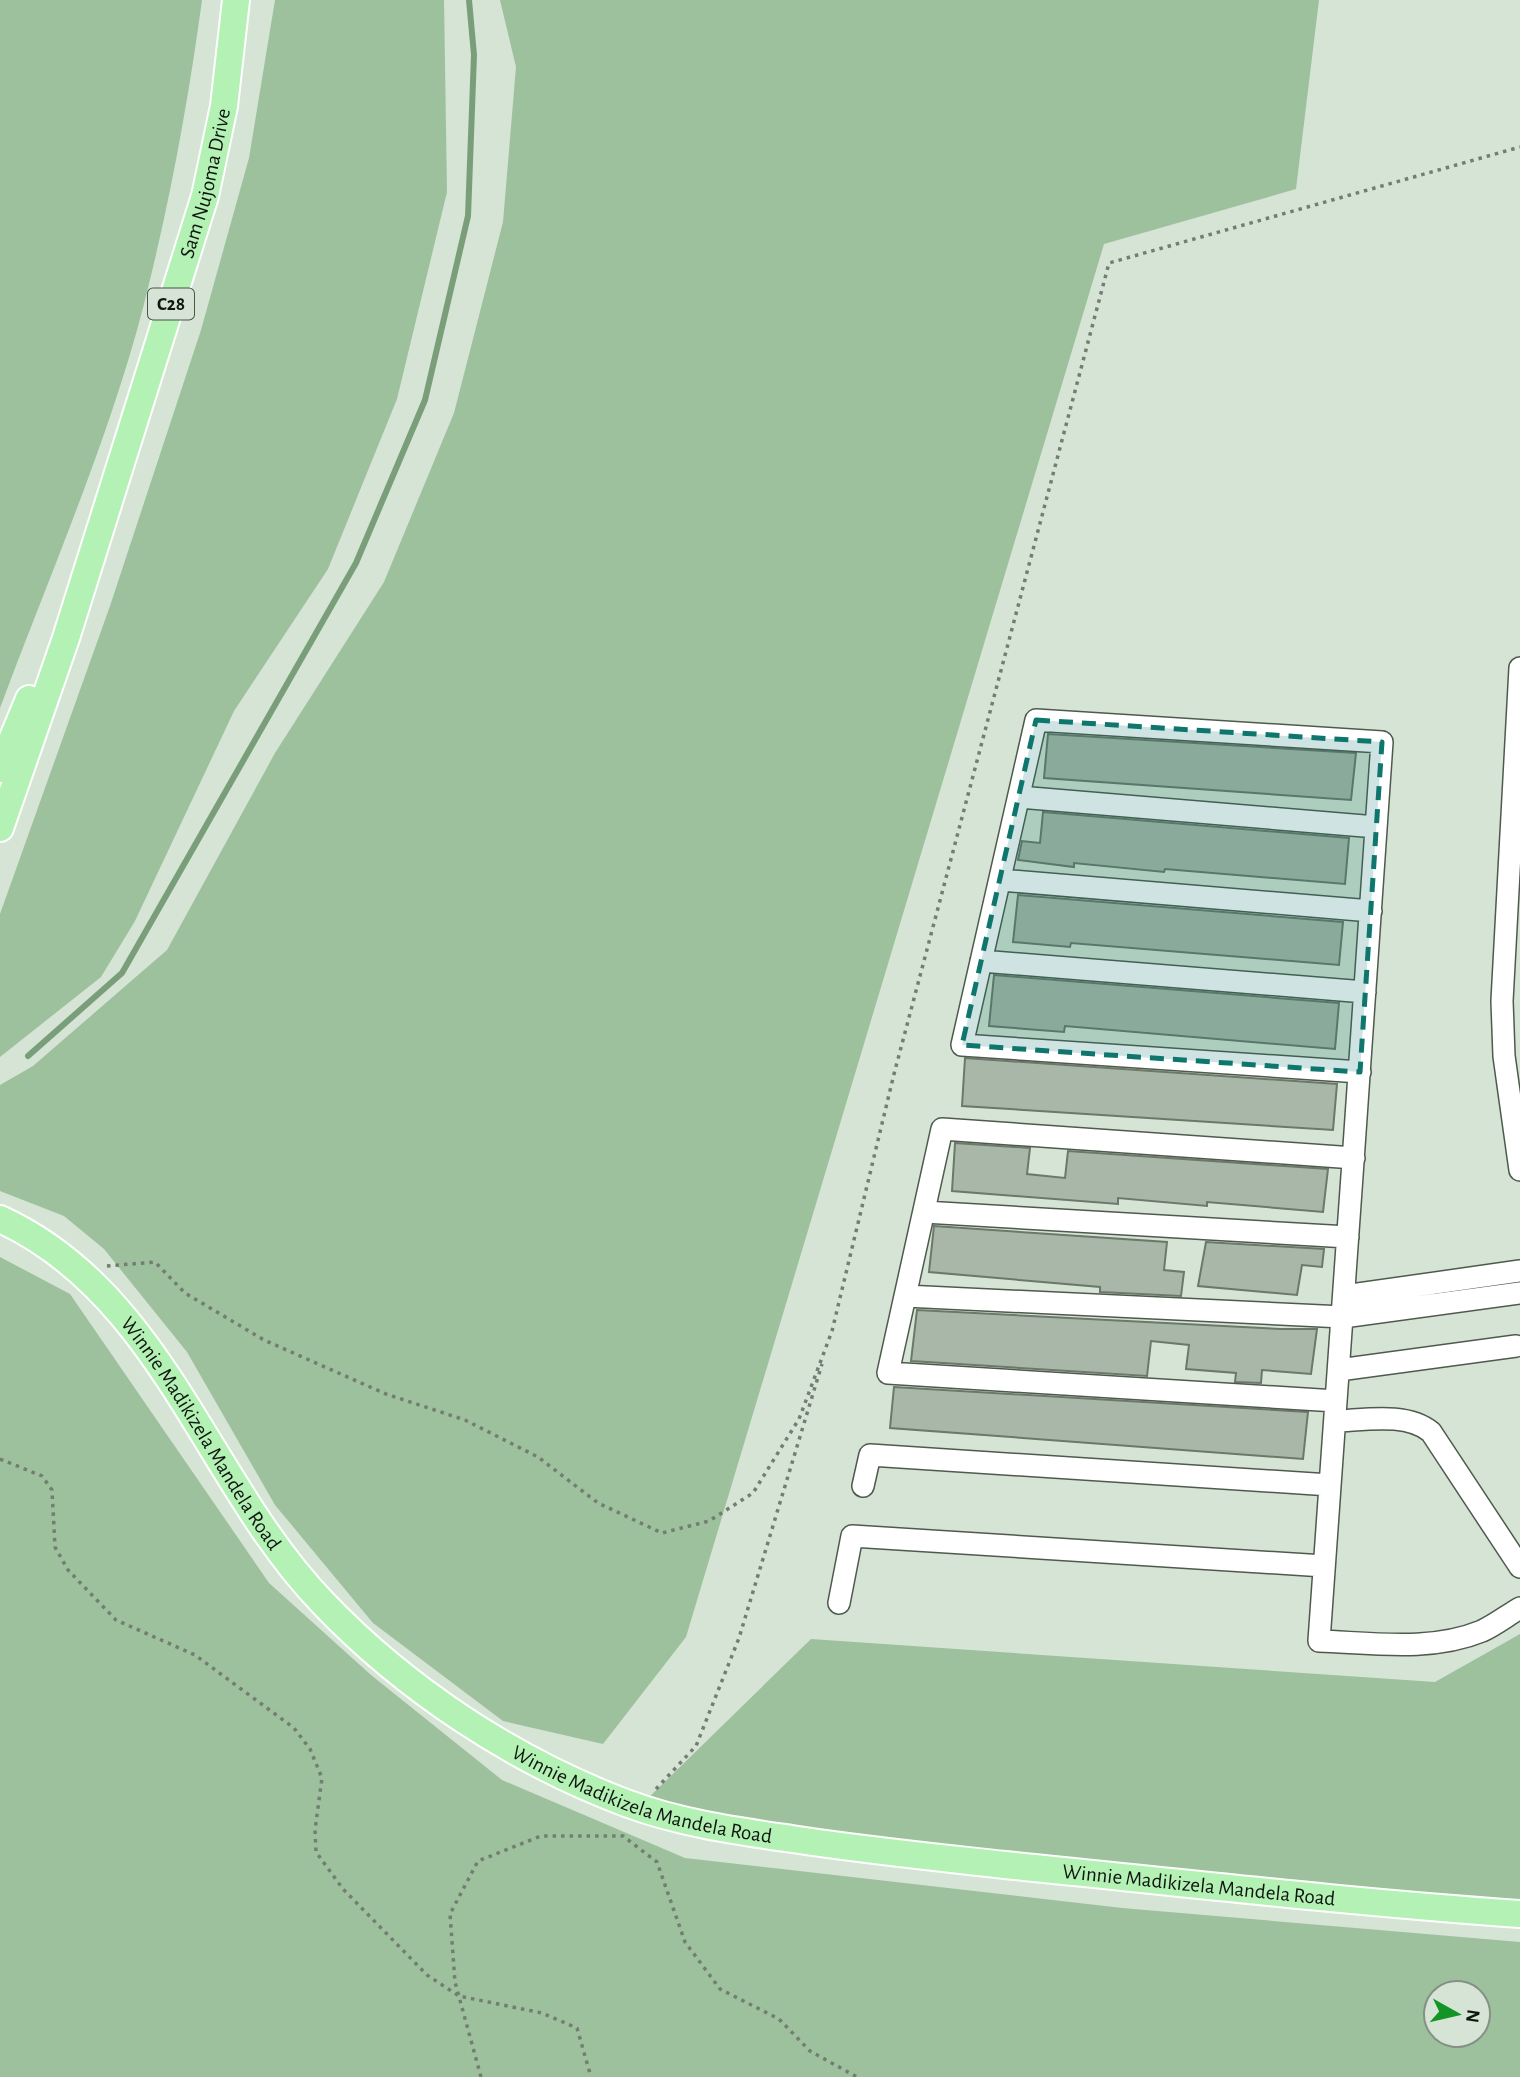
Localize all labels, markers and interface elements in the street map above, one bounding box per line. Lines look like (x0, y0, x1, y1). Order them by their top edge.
street label: Sam Nujoma Drive (176, 106, 234, 260)
road number: C28 (148, 288, 194, 320)
street label: Winnie Madikizela Mandela Road (117, 1313, 285, 1554)
street label: Winnie Madikizela Mandela Road (508, 1741, 774, 1846)
street label: Winnie Madikizela Mandela Road (1061, 1860, 1336, 1909)
north arrow (1422, 1979, 1492, 2049)
text: N (1462, 2008, 1483, 2024)

